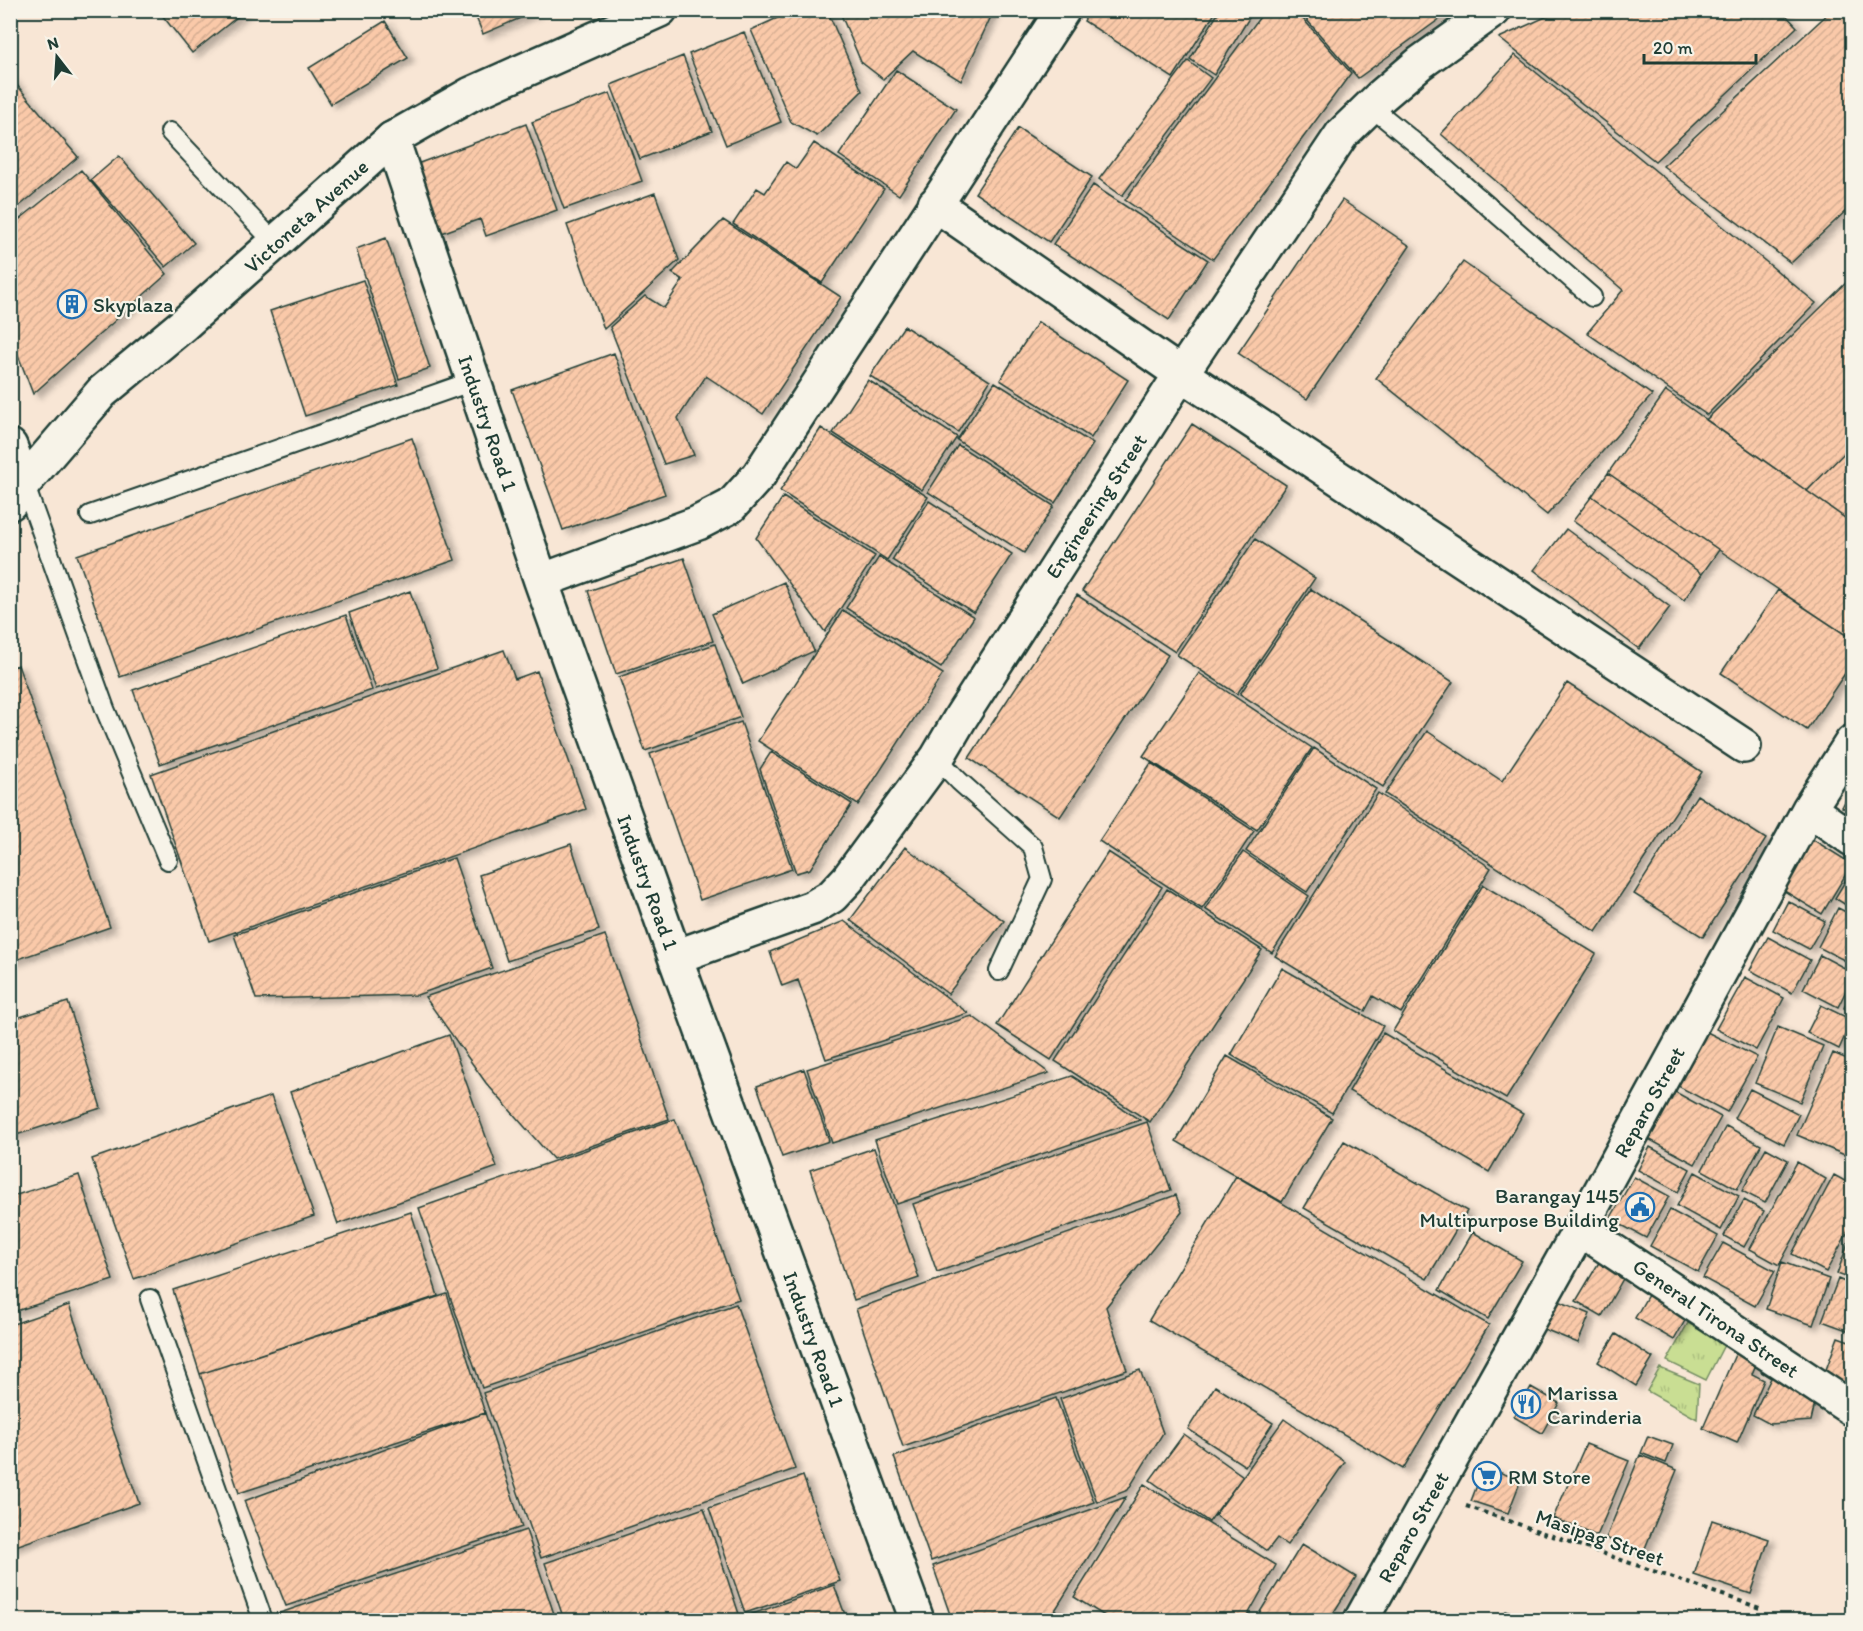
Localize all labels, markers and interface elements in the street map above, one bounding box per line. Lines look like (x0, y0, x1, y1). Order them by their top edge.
north arrow (27, 27, 87, 87)
scale bar (1644, 27, 1756, 65)
text: N (45, 32, 61, 54)
text: 20 m (1653, 37, 1693, 59)
street label: Victoneta Avenue (239, 154, 373, 278)
building icon: Skyplaza (56, 288, 88, 320)
place label: Skyplaza (93, 292, 173, 317)
street label: Industry Road 1 (453, 352, 523, 495)
street label: Engineering Street (1040, 429, 1152, 583)
street label: Industry Road 1 (612, 811, 684, 953)
street label: Reparo Street (1608, 1042, 1690, 1162)
place label: Barangay 145 Multipurpose Building (1419, 1183, 1619, 1232)
public building icon: Barangay 145 Multipurpose Building (1624, 1191, 1656, 1223)
street label: General Tirona Street (1628, 1253, 1804, 1383)
street label: Industry Road 1 (778, 1268, 850, 1410)
place label: Marissa Carinderia (1547, 1380, 1642, 1429)
restaurant icon: Marissa Carinderia (1510, 1388, 1542, 1420)
supermarket icon: RM Store (1471, 1460, 1503, 1492)
place label: RM Store (1508, 1464, 1591, 1489)
street label: Reparo Street (1372, 1467, 1454, 1587)
street label: Masipag Street (1532, 1503, 1668, 1571)

